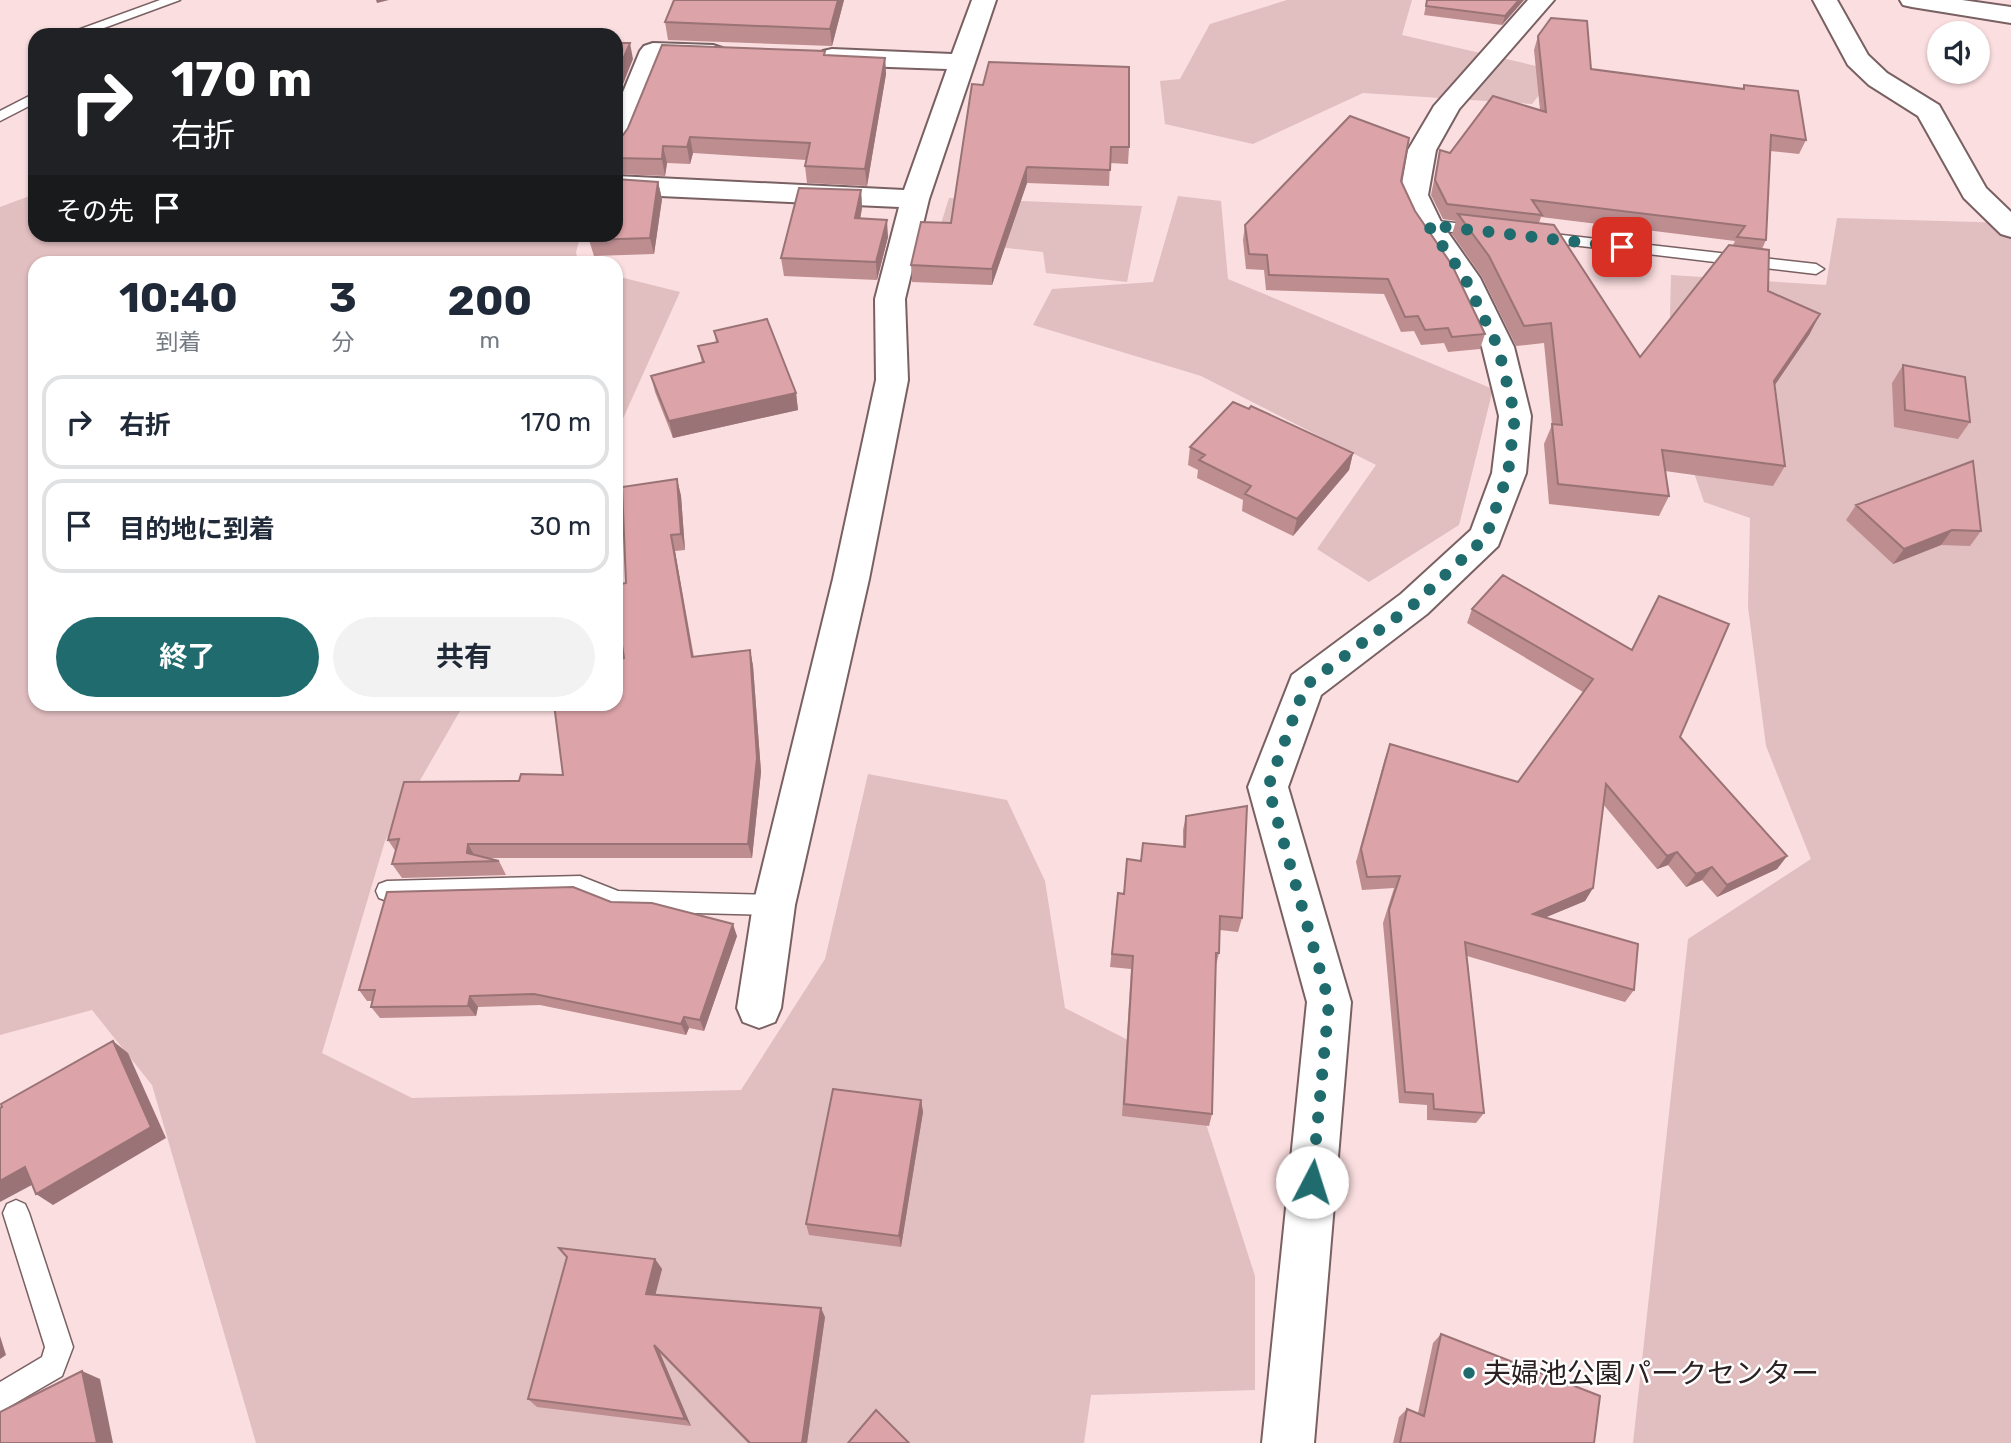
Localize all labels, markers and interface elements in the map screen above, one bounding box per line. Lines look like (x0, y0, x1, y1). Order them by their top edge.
map controls (1927, 21, 1990, 84)
button: sound (1927, 21, 1990, 84)
text: 170 m (171, 50, 312, 108)
icon: right (56, 56, 147, 147)
text: 右折 (171, 116, 235, 154)
icon: arrive (148, 189, 186, 227)
text: その先 (56, 196, 134, 227)
pin (1592, 217, 1652, 277)
icon: arrive (1603, 228, 1641, 266)
text: 10:40 (119, 273, 238, 323)
text: 3 (329, 273, 357, 323)
text: 200 (448, 276, 532, 326)
text: m (480, 326, 500, 354)
text: 到着 (155, 328, 201, 356)
text: 分 (331, 328, 354, 356)
icon: right (60, 403, 98, 441)
text: 170 m (521, 407, 591, 438)
text: 右折 (119, 410, 171, 441)
icon: arrive (60, 507, 98, 545)
text: 30 m (529, 511, 591, 542)
text: 目的地に到着 (119, 514, 275, 545)
button: 終了 (56, 617, 319, 697)
button: 共有 (333, 617, 595, 697)
position arrow (1275, 1145, 1349, 1219)
place label: 夫婦池公園パークセンター (1483, 1357, 1819, 1390)
marker: 夫婦池公園パークセンター (1461, 1365, 1477, 1381)

